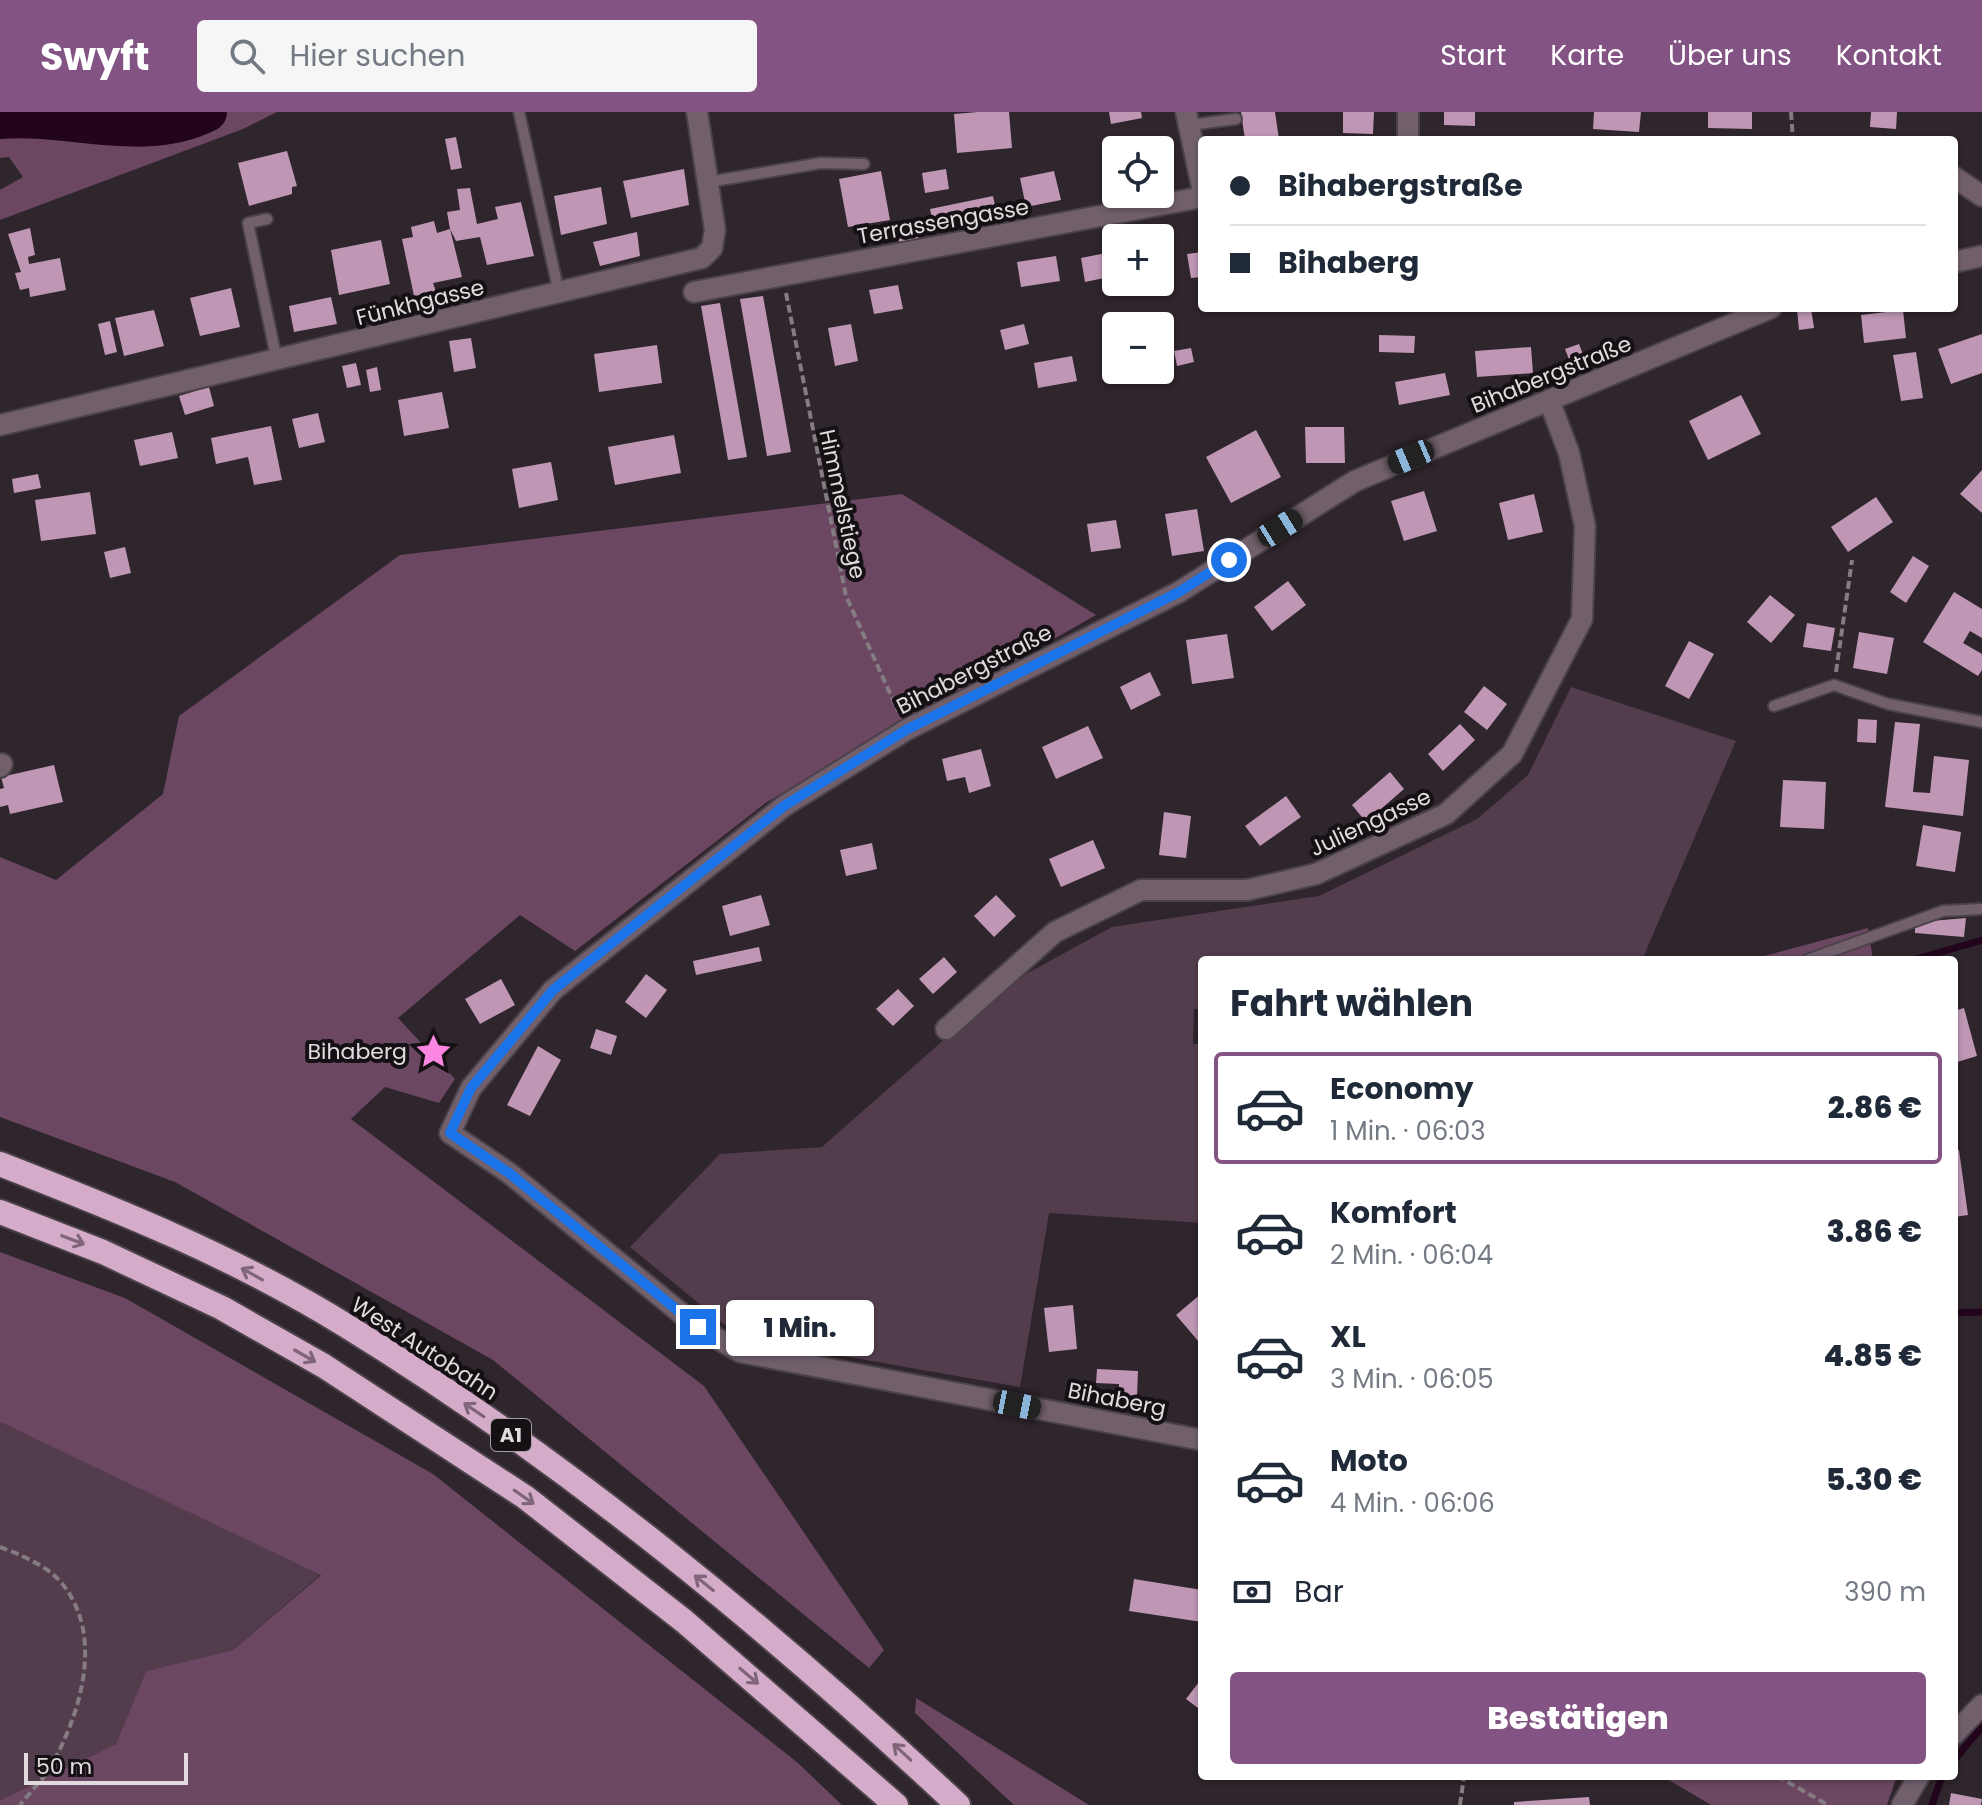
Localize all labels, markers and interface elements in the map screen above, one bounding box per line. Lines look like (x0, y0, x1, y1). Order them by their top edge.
search box (197, 20, 757, 92)
text: Swyft (40, 30, 149, 83)
icon: search (225, 34, 269, 78)
text: Hier suchen (289, 34, 465, 77)
text: Start (1440, 36, 1506, 75)
text: Karte (1550, 36, 1624, 75)
text: Über uns (1668, 36, 1792, 75)
text: Kontakt (1836, 36, 1942, 75)
map controls (1102, 136, 1174, 384)
button: locate (1102, 136, 1174, 208)
text: Bihabergstraße (1278, 164, 1523, 207)
street label: Terrassengasse (855, 191, 1031, 252)
button: + (1102, 224, 1174, 296)
text: Bihaberg (1278, 241, 1419, 284)
street label: Fünkhgasse (353, 272, 487, 333)
button: − (1102, 312, 1174, 384)
street label: Bihabergstraße (1466, 328, 1636, 421)
street label: Himmelstiege (812, 427, 873, 582)
car (1384, 437, 1438, 477)
car (1253, 505, 1307, 551)
route start (1211, 542, 1247, 578)
street label: Bihabergstraße (891, 617, 1057, 722)
street label: Juliengasse (1304, 781, 1436, 864)
text: Fahrt wählen (1230, 978, 1473, 1029)
place icon: Bihaberg (414, 1032, 452, 1070)
place label: Bihaberg (308, 1036, 407, 1067)
text: Economy (1330, 1067, 1474, 1110)
icon: car (1234, 1072, 1306, 1144)
text: 2.86 € (1828, 1086, 1922, 1129)
text: 1 Min. · 06:03 (1330, 1113, 1486, 1149)
text: Komfort (1330, 1191, 1457, 1234)
icon: car (1234, 1196, 1306, 1268)
text: 3.86 € (1827, 1210, 1922, 1253)
one-way arrow (60, 1234, 85, 1248)
text: 2 Min. · 06:04 (1330, 1237, 1493, 1273)
one-way arrow (241, 1266, 265, 1281)
street label: West Autobahn (345, 1289, 504, 1408)
callout: 1 Min. (726, 1299, 874, 1355)
route end (680, 1309, 716, 1345)
text: 1 Min. (763, 1310, 837, 1346)
text: XL (1330, 1315, 1366, 1358)
icon: car (1234, 1320, 1306, 1392)
text: 4.85 € (1823, 1334, 1922, 1377)
one-way arrow (293, 1348, 316, 1364)
text: 3 Min. · 06:05 (1330, 1361, 1494, 1397)
street label: Bihaberg (1065, 1375, 1169, 1424)
car (991, 1389, 1043, 1421)
one-way arrow (463, 1402, 485, 1418)
road number: A1 (491, 1419, 531, 1451)
text: Moto (1330, 1439, 1408, 1482)
icon: car (1234, 1444, 1306, 1516)
text: 5.30 € (1826, 1458, 1922, 1501)
text: 4 Min. · 06:06 (1330, 1485, 1495, 1521)
one-way arrow (512, 1489, 534, 1505)
icon: cash (1230, 1570, 1274, 1614)
text: Bar (1294, 1570, 1344, 1613)
one-way arrow (694, 1574, 715, 1592)
text: 390 m (1844, 1574, 1926, 1610)
one-way arrow (738, 1667, 758, 1685)
button: Bestätigen (1230, 1672, 1926, 1764)
one-way arrow (892, 1743, 912, 1761)
scale bar (24, 1749, 188, 1785)
text: 50 m (36, 1751, 92, 1782)

